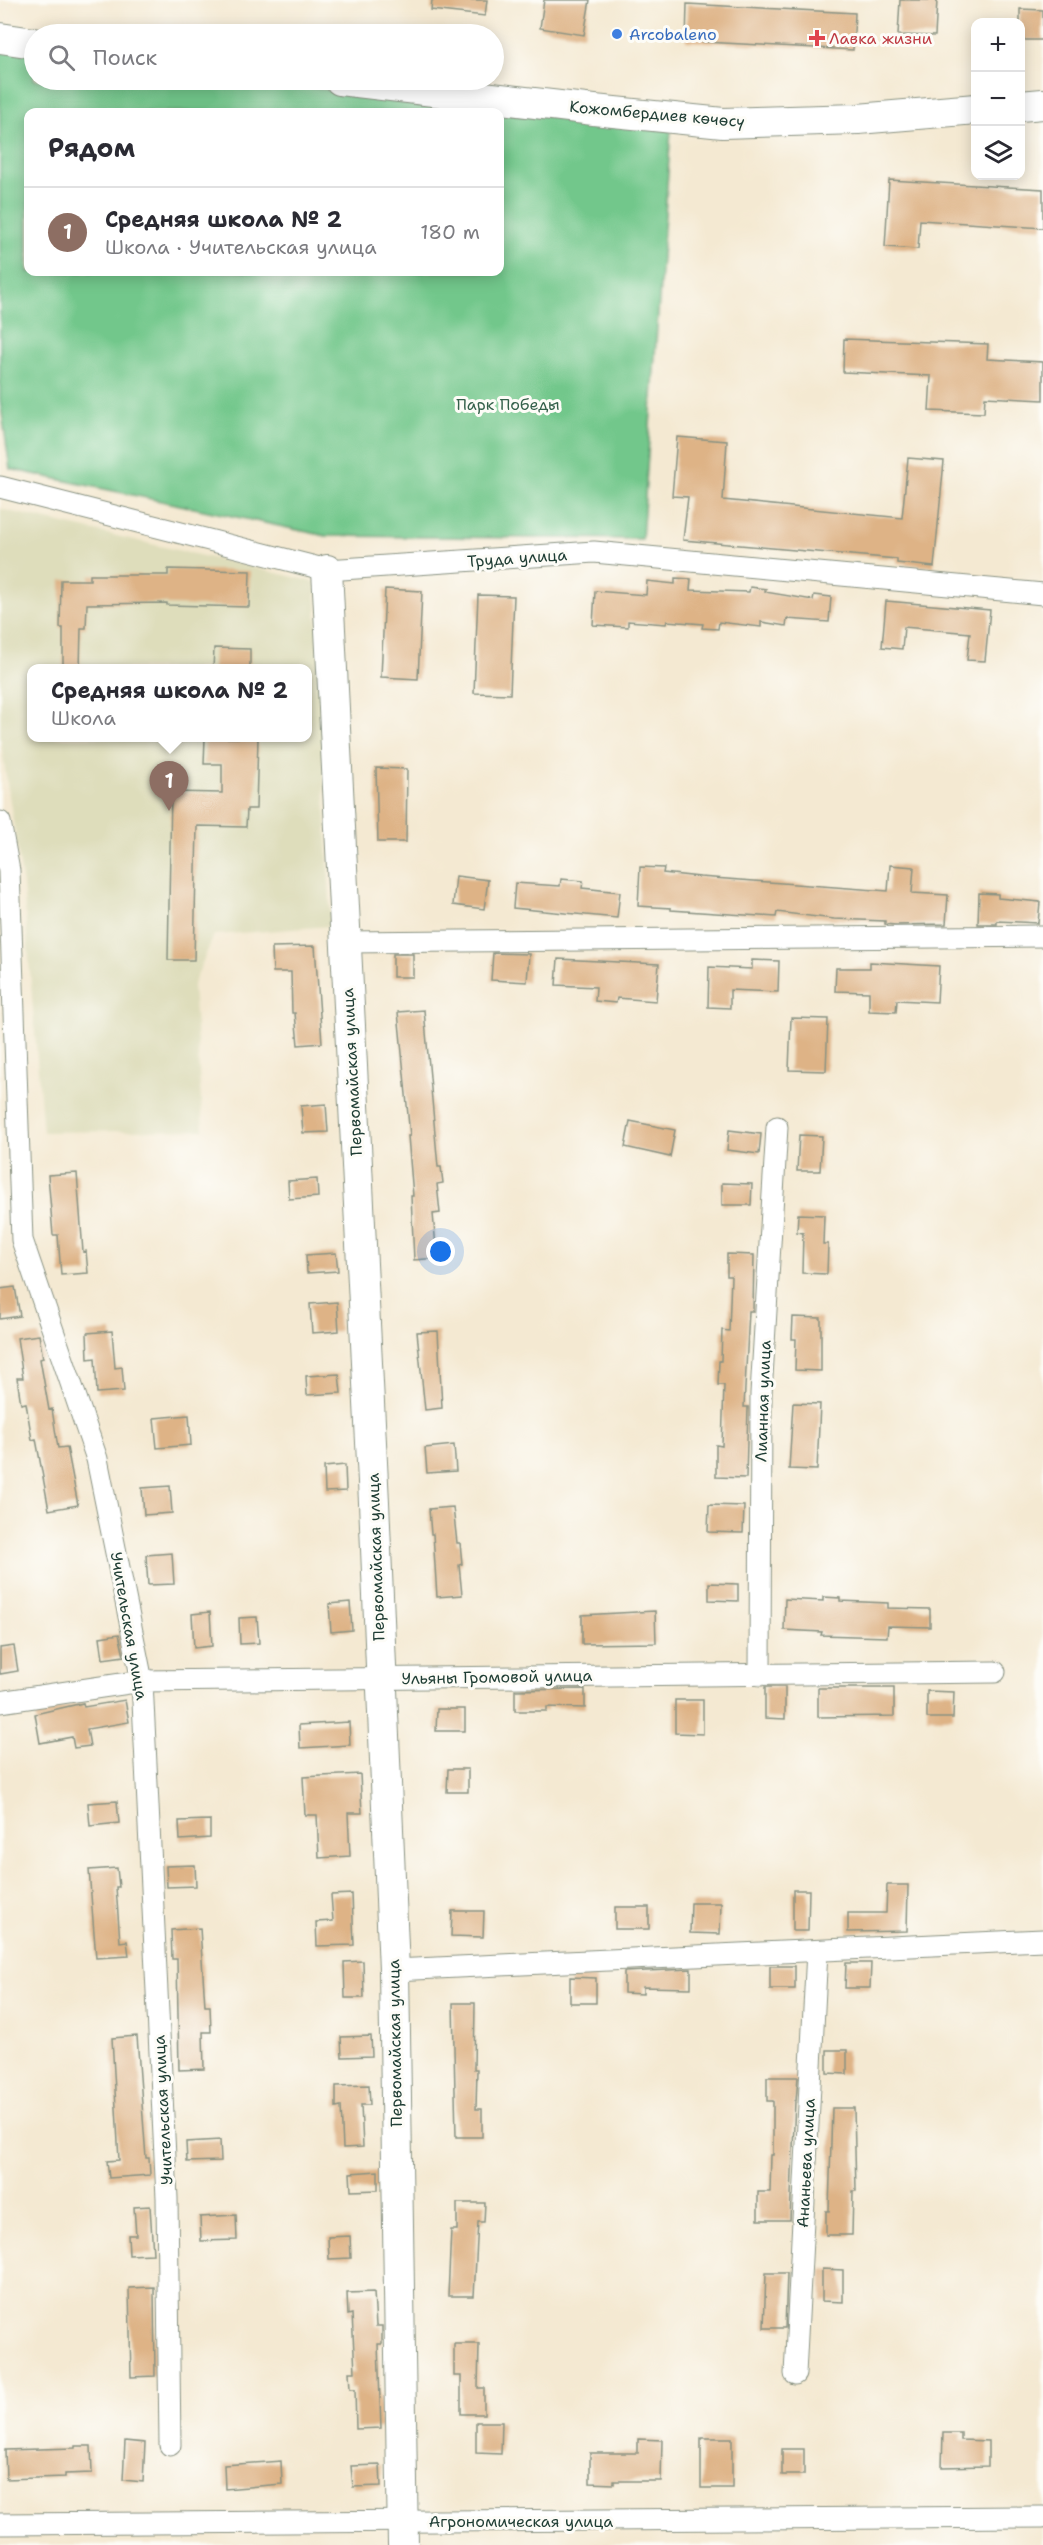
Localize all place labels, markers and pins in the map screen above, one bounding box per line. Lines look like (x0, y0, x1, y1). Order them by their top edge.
place label: Arcobaleno (629, 24, 717, 45)
marker: Arcobaleno (610, 27, 624, 41)
place label: Лавка жизни (829, 28, 932, 49)
marker: Лавка жизни (810, 31, 824, 45)
pin: 1 (150, 762, 188, 811)

